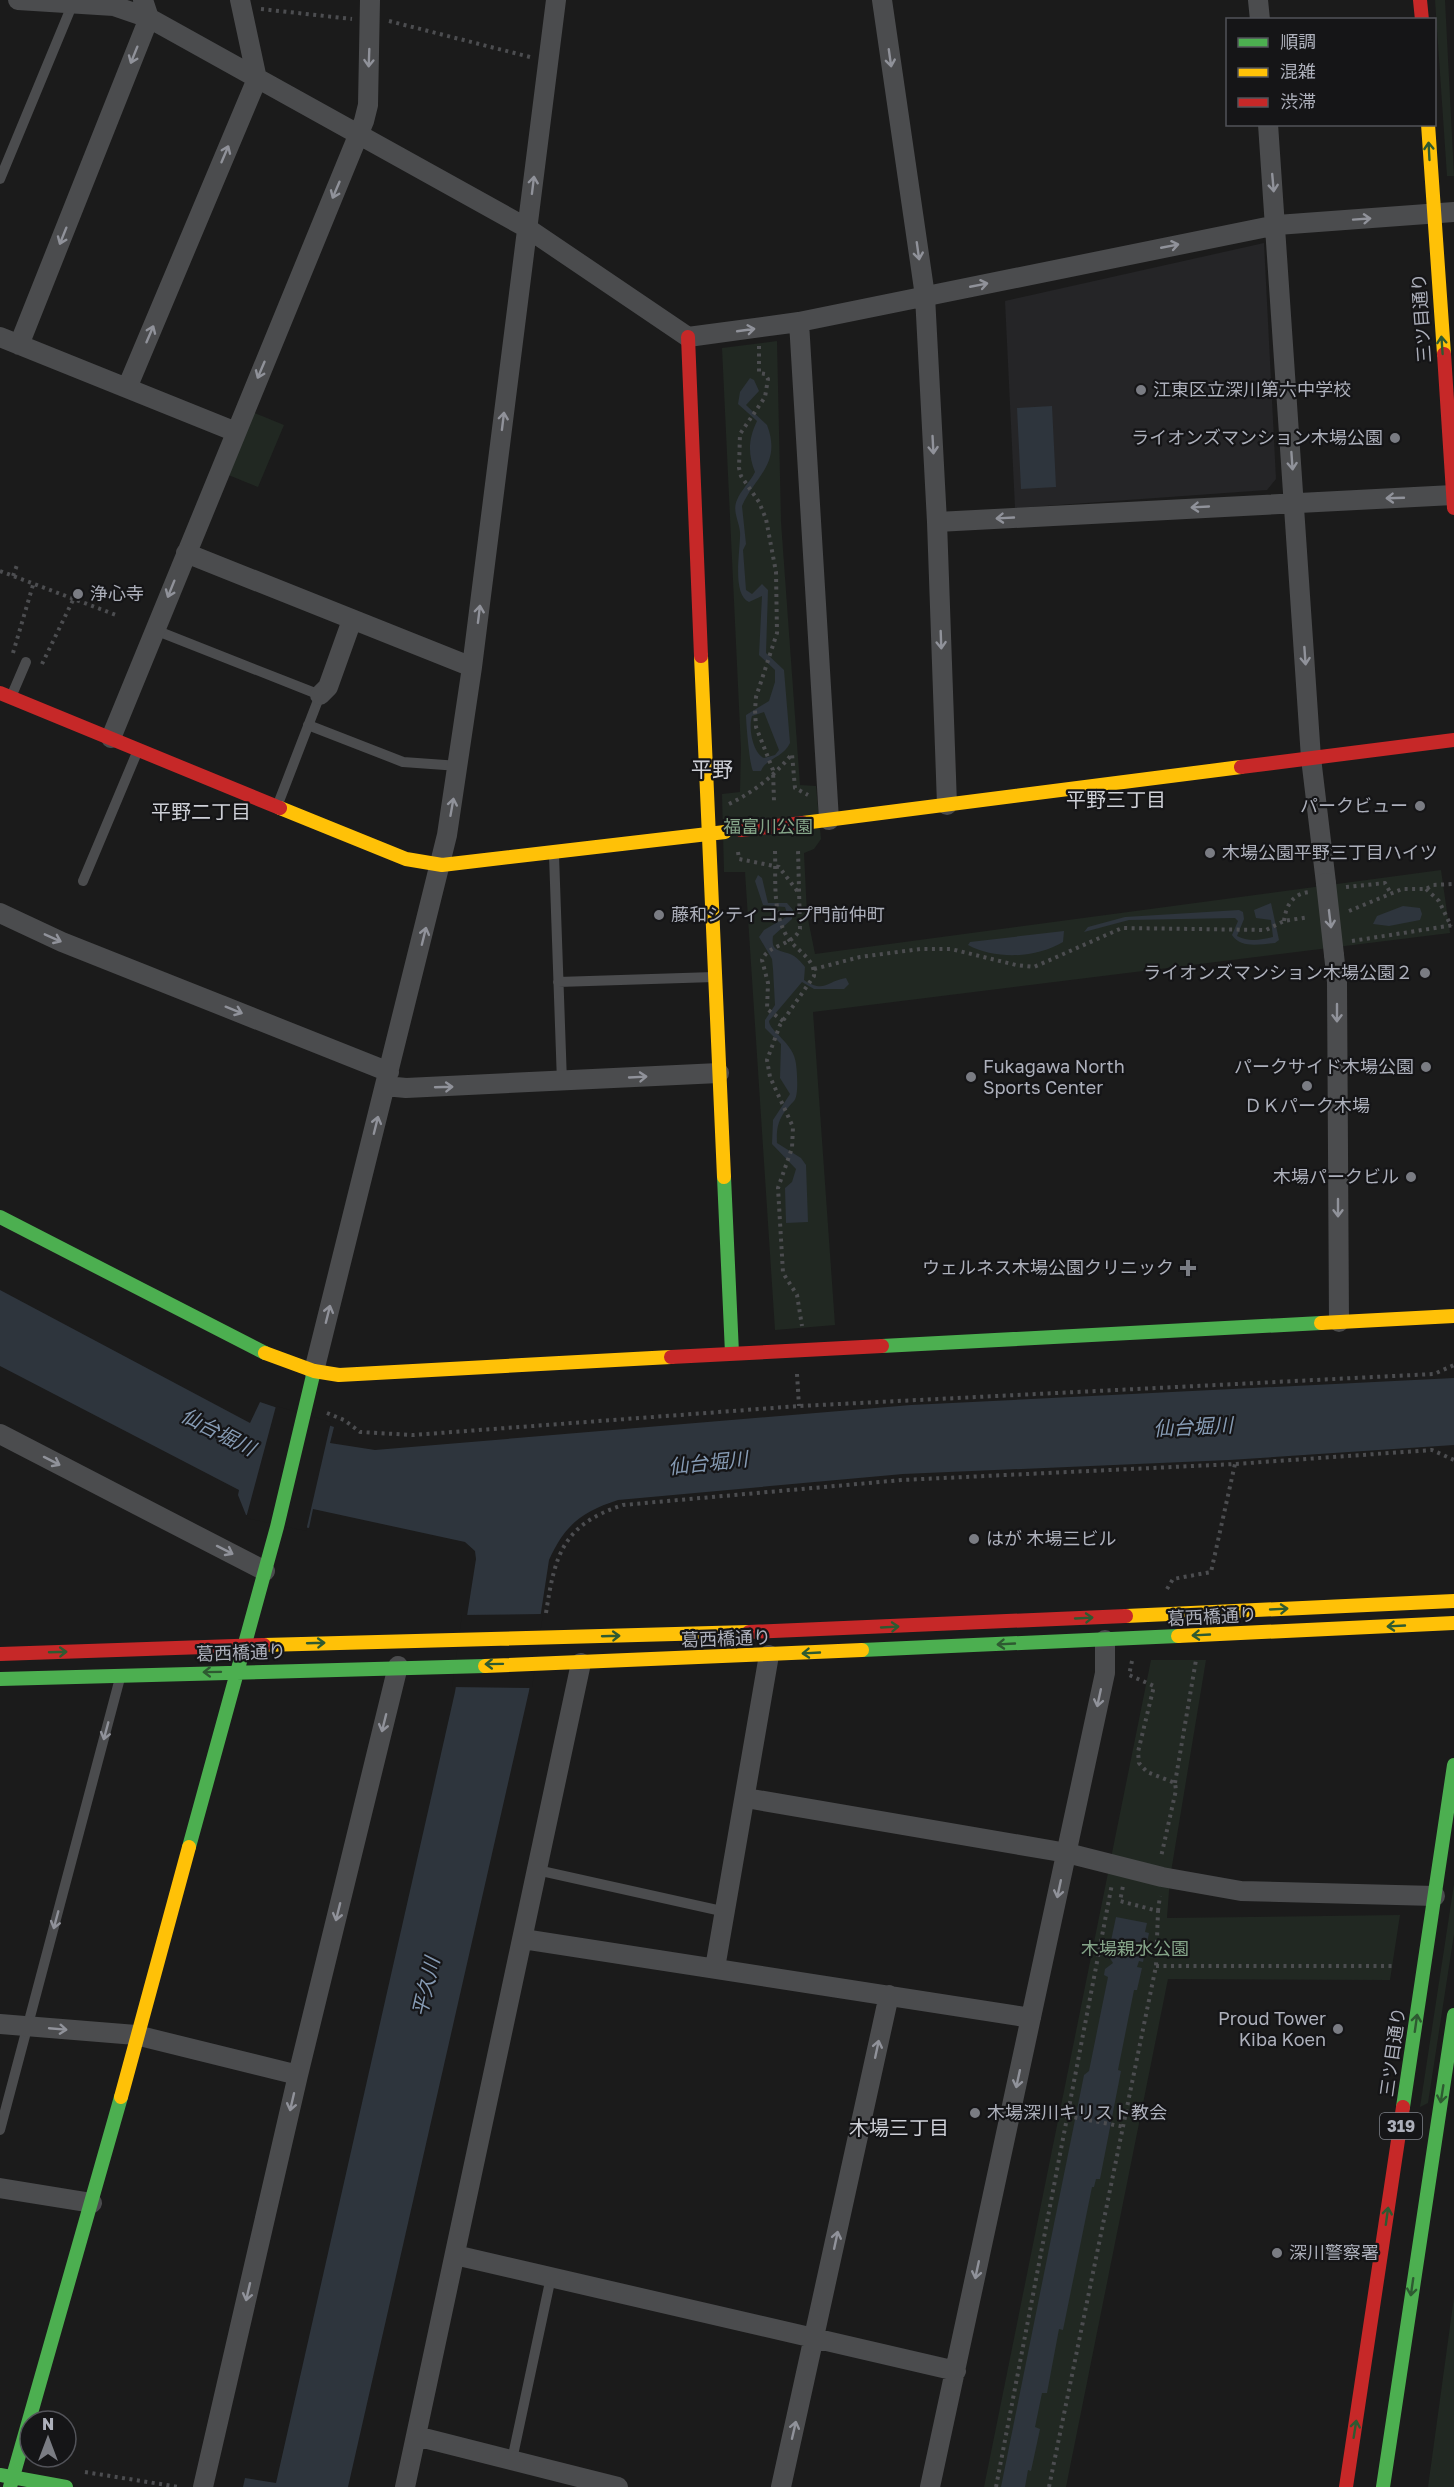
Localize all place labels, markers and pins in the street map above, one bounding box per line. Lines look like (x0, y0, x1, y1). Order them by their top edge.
place label: 江東区立深川第六中学校 (1153, 378, 1351, 400)
marker: 江東区立深川第六中学校 (1134, 383, 1148, 397)
place label: ライオンズマンション木場公園 (1131, 426, 1383, 448)
marker: ライオンズマンション木場公園 (1388, 431, 1402, 445)
place label: 浄心寺 (90, 582, 144, 604)
marker: 浄心寺 (71, 587, 85, 601)
place label: パークビュー (1300, 794, 1408, 816)
marker: パークビュー (1413, 799, 1427, 813)
place label: 木場公園平野三丁目ハイツ (1222, 841, 1438, 863)
marker: 木場公園平野三丁目ハイツ (1203, 846, 1217, 860)
place label: 藤和シティコープ門前仲町 (671, 903, 885, 925)
marker: 藤和シティコープ門前仲町 (652, 908, 666, 922)
place label: ライオンズマンション木場公園２ (1143, 961, 1413, 983)
marker: ライオンズマンション木場公園２ (1418, 966, 1432, 980)
place label: Fukagawa North Sports Center (983, 1055, 1125, 1098)
place label: パークサイド木場公園 (1234, 1055, 1414, 1077)
marker: パークサイド木場公園 (1419, 1060, 1433, 1074)
marker: Fukagawa North Sports Center (964, 1070, 978, 1084)
marker: ＤＫパーク木場 (1300, 1079, 1314, 1093)
place label: ＤＫパーク木場 (1244, 1094, 1370, 1116)
place label: 木場パークビル (1273, 1165, 1399, 1187)
marker: 木場パークビル (1404, 1170, 1418, 1184)
place label: ウェルネス木場公園クリニック (922, 1256, 1174, 1278)
marker: ウェルネス木場公園クリニック (1179, 1259, 1197, 1277)
place label: はが 木場三ビル (986, 1527, 1117, 1549)
marker: はが 木場三ビル (967, 1532, 981, 1546)
place label: Proud Tower Kiba Koen (1218, 2007, 1326, 2050)
marker: Proud Tower Kiba Koen (1331, 2022, 1345, 2036)
place label: 木場深川キリスト教会 (987, 2101, 1167, 2123)
marker: 木場深川キリスト教会 (968, 2106, 982, 2120)
place label: 深川警察署 (1289, 2241, 1379, 2263)
marker: 深川警察署 (1270, 2246, 1284, 2260)

